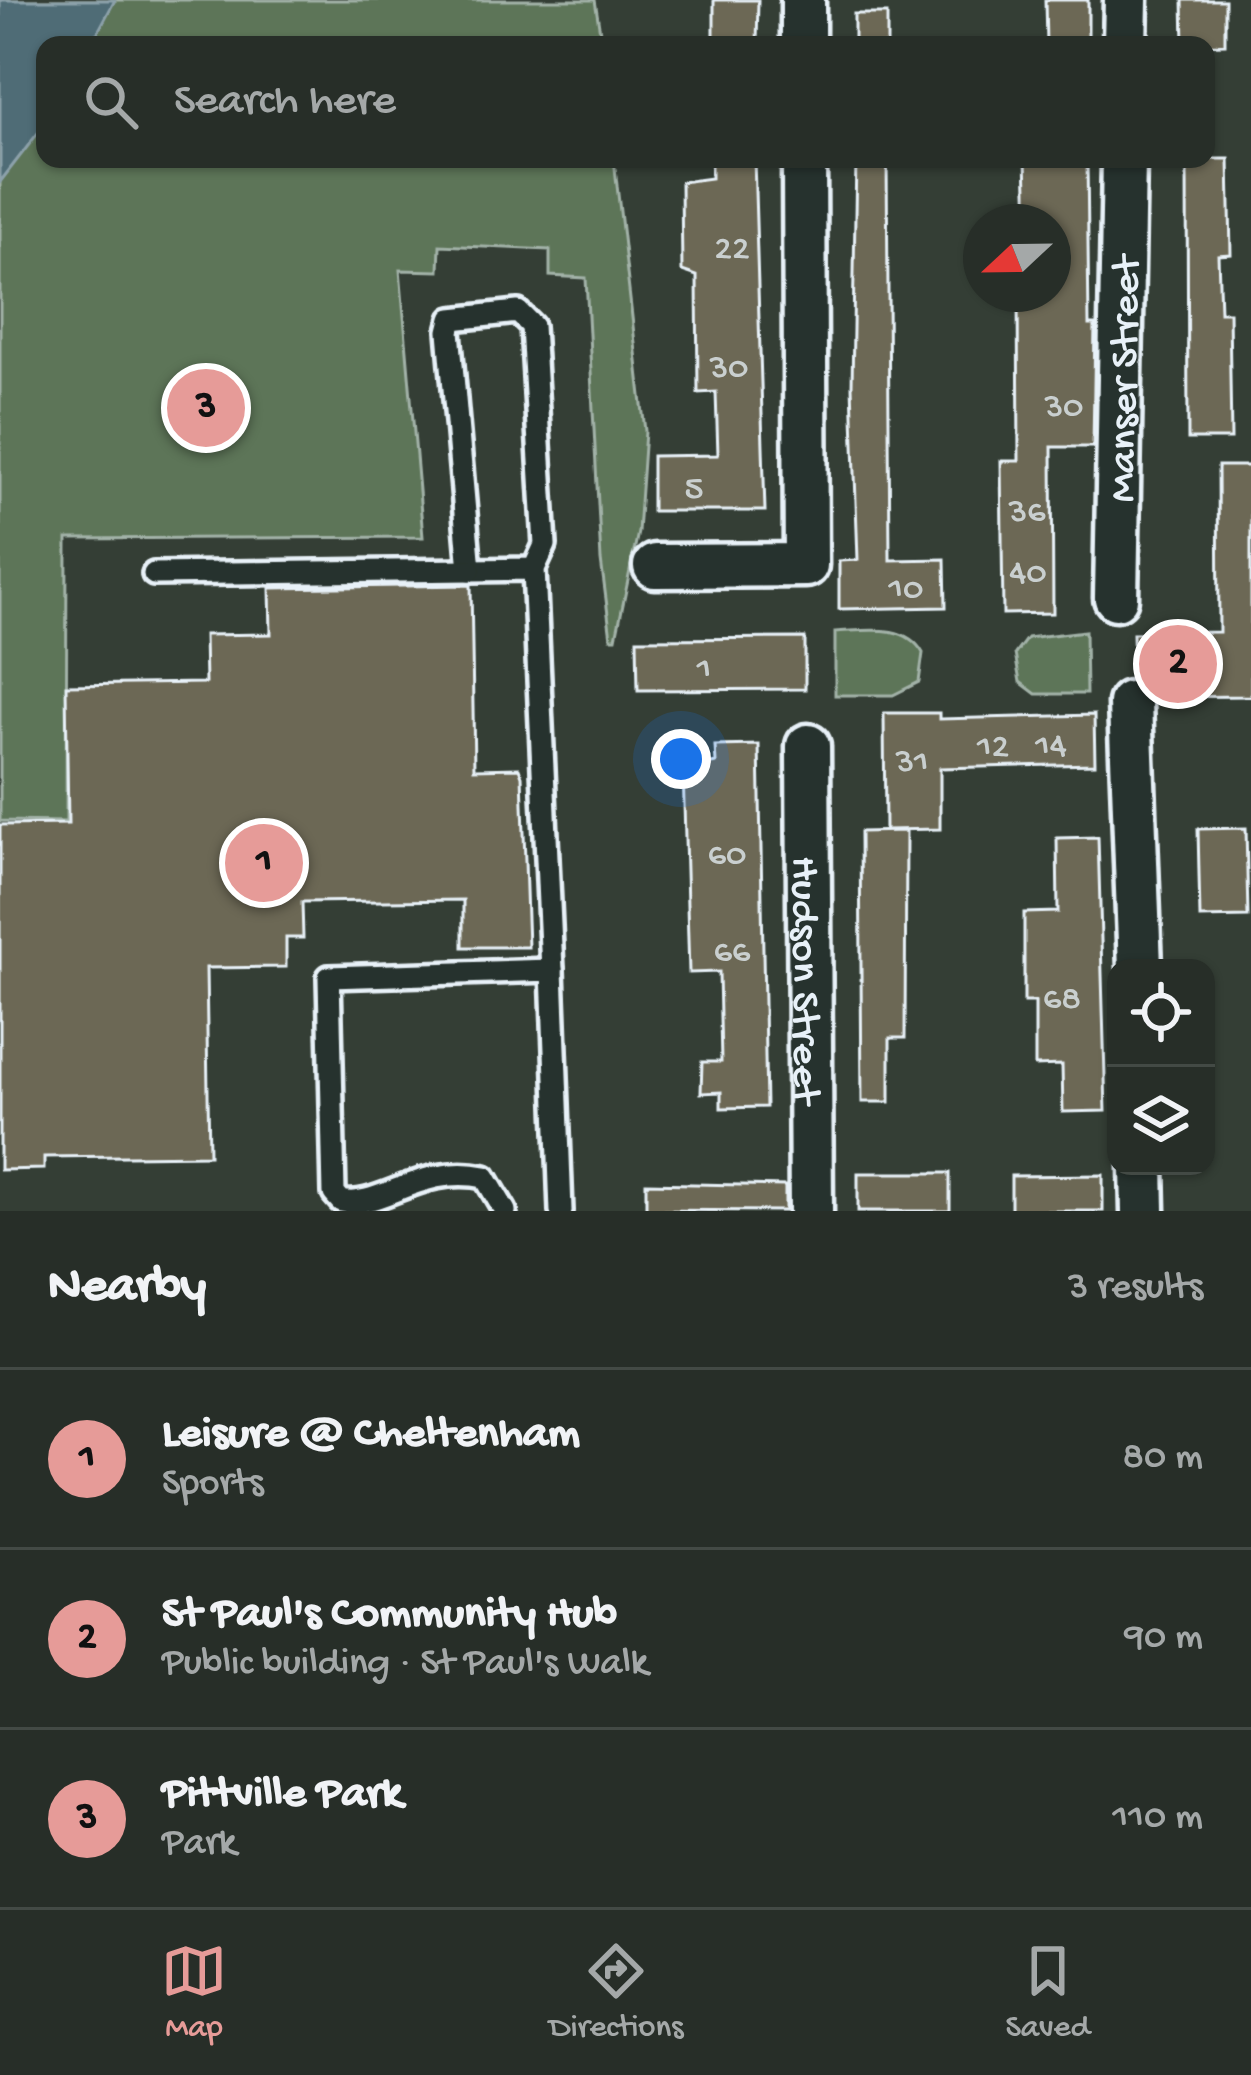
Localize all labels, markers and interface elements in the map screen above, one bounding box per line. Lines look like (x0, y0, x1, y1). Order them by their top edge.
search box (36, 36, 1215, 168)
icon: search (78, 69, 144, 135)
text: Search here (174, 76, 396, 129)
north arrow (963, 204, 1071, 312)
house number: 22 (714, 229, 750, 272)
street label: Manser Street (1101, 252, 1154, 503)
house number: 30 (708, 348, 749, 391)
pin: 3 (167, 363, 245, 453)
house number: 30 (1043, 387, 1084, 430)
house number: 5 (685, 469, 703, 512)
house number: 36 (1008, 492, 1046, 535)
house number: 40 (1009, 553, 1047, 596)
house number: 10 (888, 569, 923, 612)
pin: 2 (1139, 619, 1217, 709)
house number: 1 (696, 649, 711, 692)
house number: 14 (1034, 726, 1067, 769)
house number: 12 (976, 727, 1009, 770)
your location (651, 729, 711, 789)
house number: 31 (894, 742, 929, 785)
pin: 1 (225, 818, 303, 908)
house number: 60 (708, 835, 746, 878)
street label: Hudson Street (777, 856, 827, 1108)
house number: 66 (714, 932, 751, 975)
map controls (1107, 959, 1215, 1175)
button: locate (1107, 959, 1215, 1067)
house number: 68 (1043, 979, 1081, 1022)
button: layers (1107, 1067, 1215, 1175)
text: Nearby (48, 1259, 206, 1319)
text: 3 results (1068, 1266, 1203, 1312)
text: Leisure @ Cheltenham (162, 1409, 580, 1462)
text: 1 (79, 1436, 95, 1482)
text: 80 m (1123, 1436, 1203, 1482)
text: Sports (162, 1462, 264, 1508)
text: St Paul's Community Hub (162, 1589, 617, 1642)
text: 2 (77, 1616, 97, 1662)
text: 90 m (1124, 1616, 1203, 1662)
text: Public building · St Paul's Walk (162, 1642, 648, 1688)
text: Pittville Park (162, 1769, 402, 1822)
text: 3 (77, 1796, 97, 1842)
text: 110 m (1112, 1796, 1203, 1842)
text: Park (162, 1822, 236, 1868)
tab: Map (161, 1938, 227, 2048)
tab: Directions (549, 1938, 683, 2048)
tab: Saved (1005, 1938, 1090, 2048)

